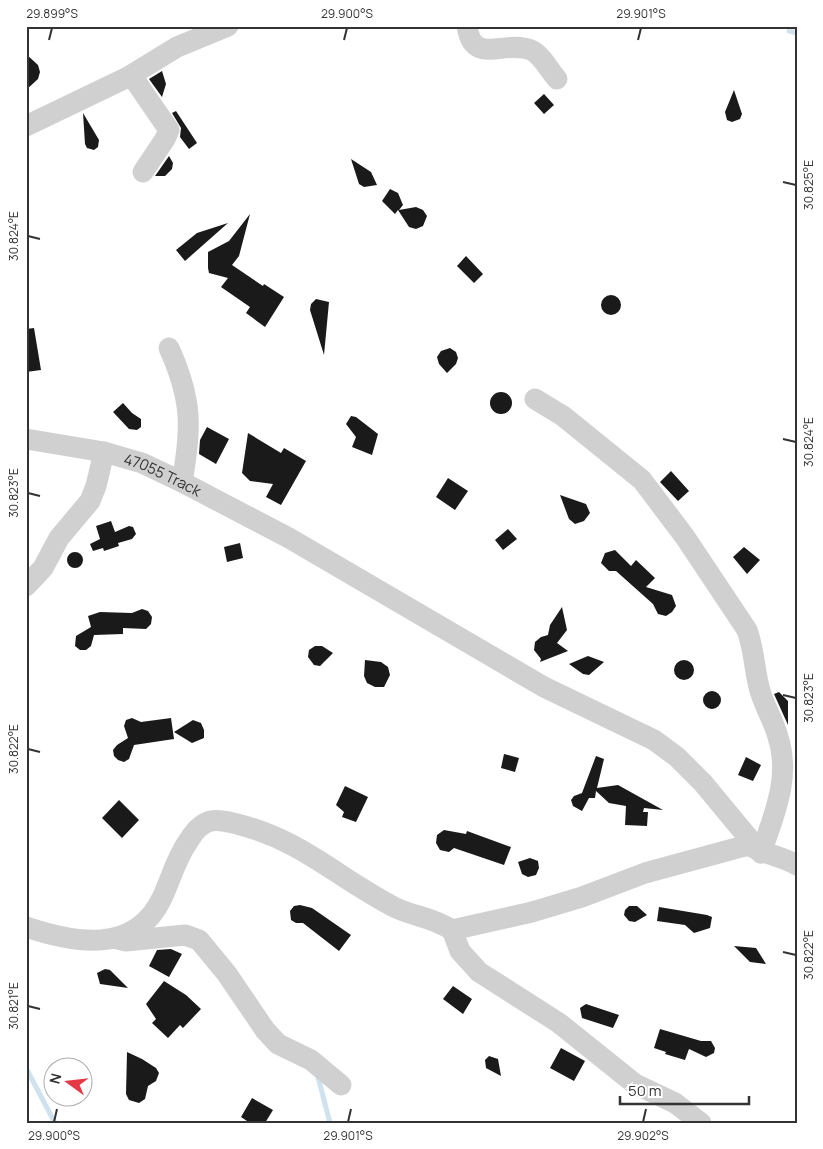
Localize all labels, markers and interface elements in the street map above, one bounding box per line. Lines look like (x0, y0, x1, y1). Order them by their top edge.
text: 29.899°S (26, 5, 78, 22)
text: 29.900°S (321, 5, 373, 22)
text: 29.901°S (616, 5, 666, 22)
text: 30.825°E (800, 160, 817, 210)
text: 30.824°E (5, 211, 22, 261)
text: 30.824°E (800, 417, 817, 467)
street label: 47055 Track (122, 448, 206, 501)
text: 30.823°E (5, 468, 22, 518)
text: 30.823°E (800, 673, 817, 723)
text: 30.822°E (5, 724, 22, 774)
text: 30.822°E (800, 930, 817, 980)
text: 30.821°E (5, 982, 22, 1030)
north arrow (42, 1056, 92, 1106)
text: N (44, 1071, 65, 1086)
scale bar (620, 1074, 749, 1106)
text: 50 m (628, 1080, 662, 1101)
text: 29.900°S (28, 1127, 80, 1144)
text: 29.901°S (323, 1127, 373, 1144)
text: 29.902°S (617, 1127, 669, 1144)

